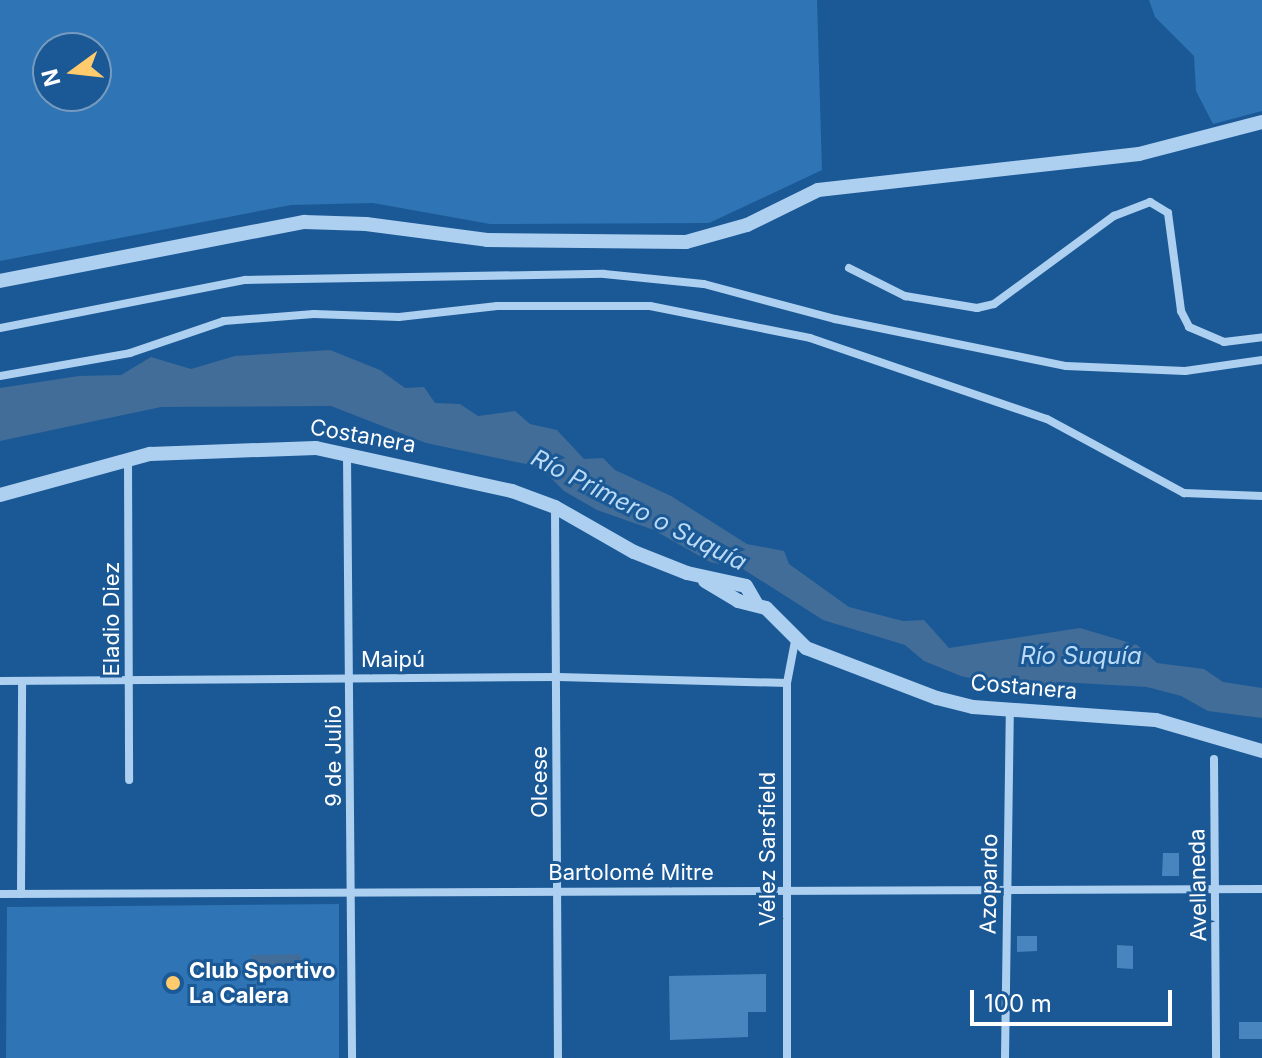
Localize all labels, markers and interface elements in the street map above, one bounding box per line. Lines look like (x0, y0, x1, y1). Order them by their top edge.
north arrow (32, 32, 112, 112)
text: N (36, 66, 65, 89)
street label: Costanera (308, 414, 418, 458)
water label: Río Primero o Suquía (527, 443, 751, 577)
street label: Eladio Diez (99, 562, 125, 676)
water label: Río Suquía (1020, 642, 1142, 670)
street label: Maipú (361, 647, 425, 673)
street label: Costanera (970, 669, 1078, 705)
street label: 9 de Julio (321, 705, 347, 807)
street label: Olcese (527, 746, 553, 818)
street label: Vélez Sarsfield (755, 772, 781, 926)
street label: Avellaneda (1184, 828, 1212, 942)
street label: Azopardo (975, 833, 1003, 935)
street label: Bartolomé Mitre (548, 860, 714, 886)
place label: Club Sportivo La Calera (189, 957, 335, 1008)
marker: Club Sportivo La Calera (164, 974, 182, 992)
scale bar (974, 974, 1176, 1024)
text: 100 m (984, 989, 1052, 1018)

